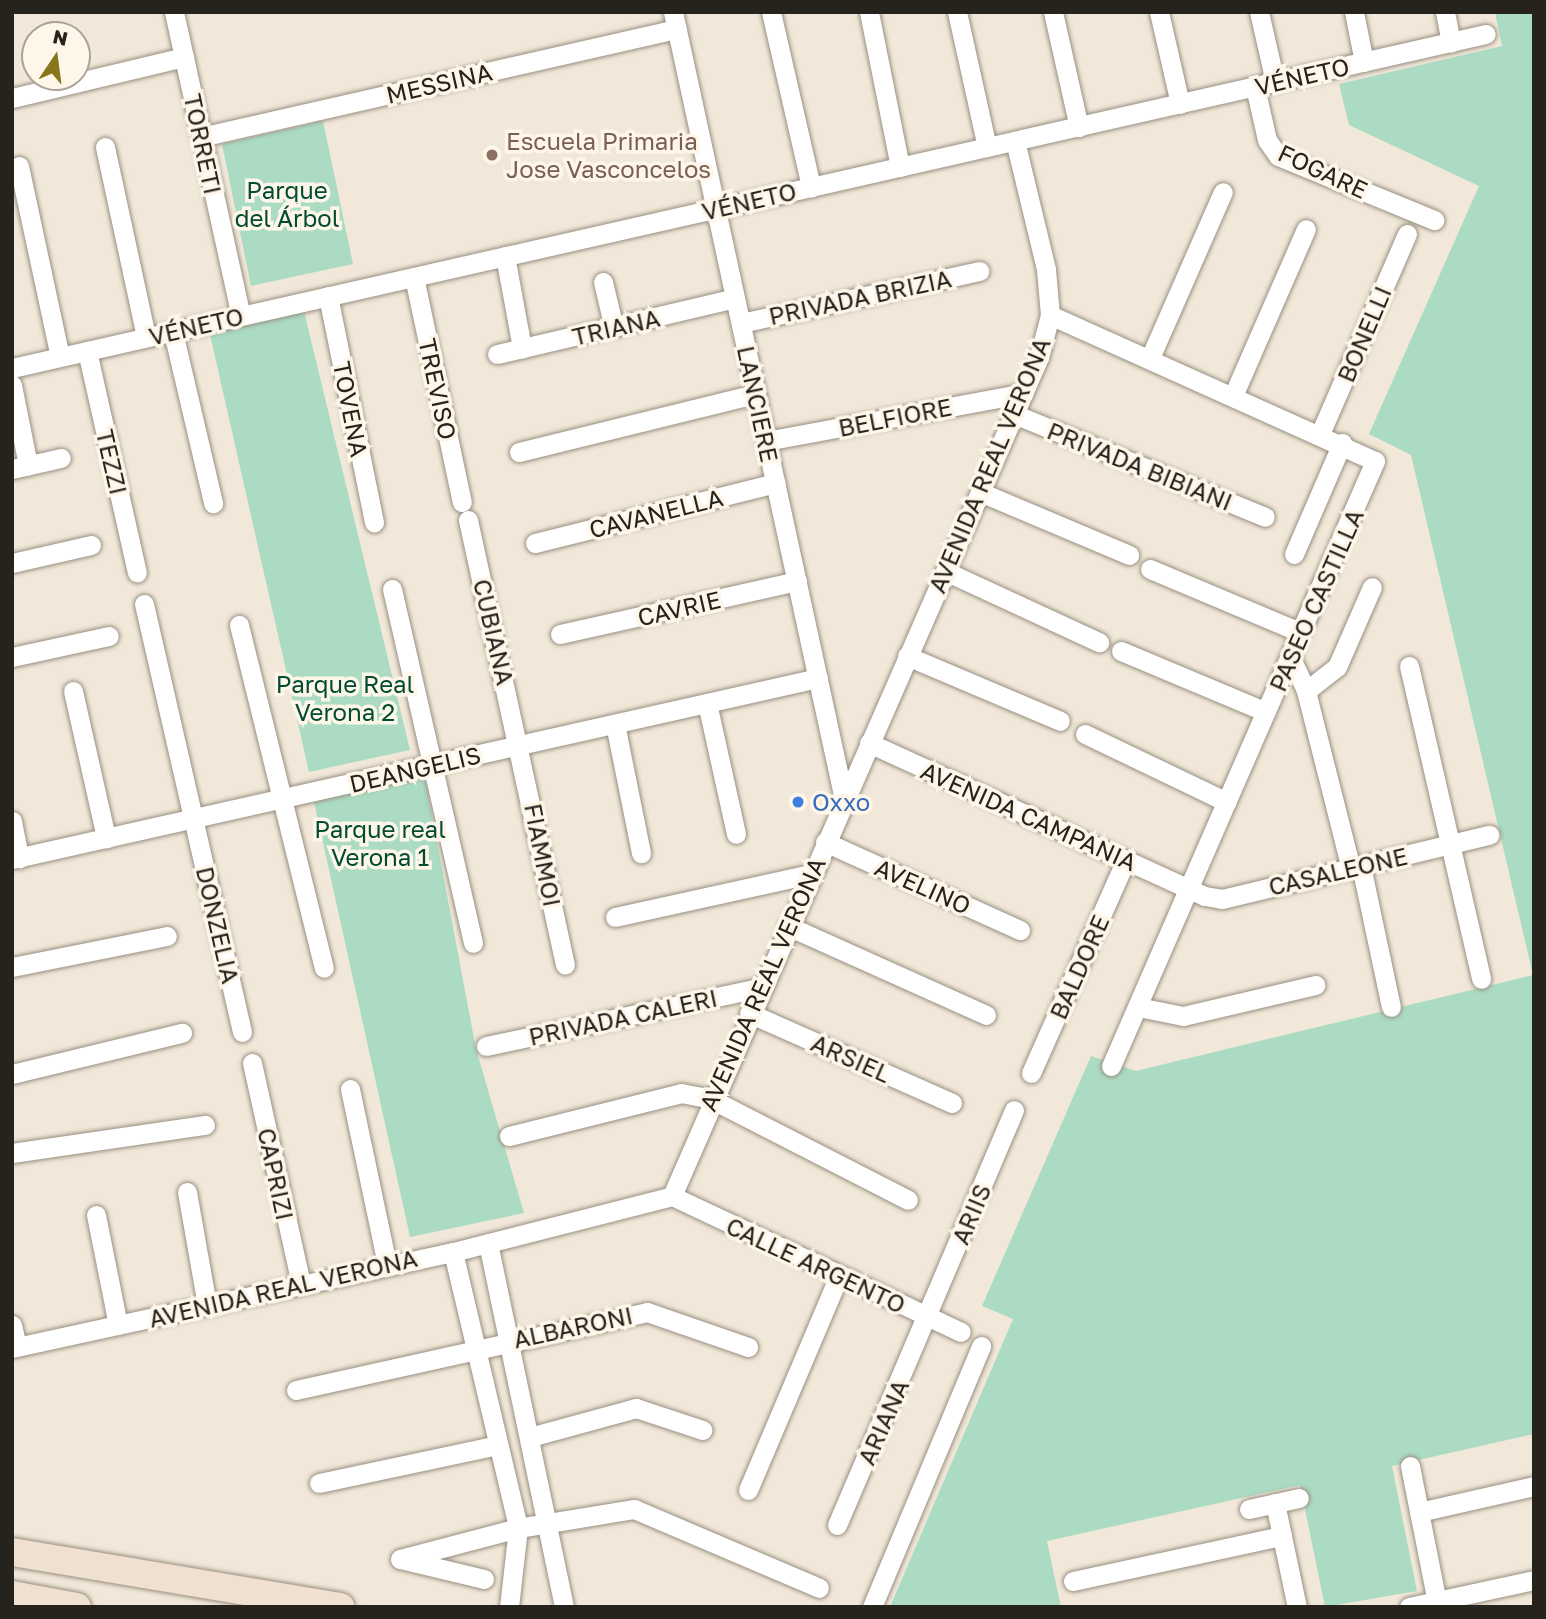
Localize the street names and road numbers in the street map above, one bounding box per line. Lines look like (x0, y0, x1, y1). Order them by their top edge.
street label: VÉNETO (1252, 51, 1352, 101)
street label: MESSINA (383, 57, 495, 109)
street label: TORRETI (178, 91, 228, 197)
street label: FOGARE (1274, 138, 1372, 204)
street label: VÉNETO (699, 176, 799, 226)
street label: PRIVADA BRIZIA (766, 264, 954, 330)
street label: BONELLI (1331, 282, 1397, 386)
street label: VÉNETO (146, 301, 246, 351)
street label: TRIANA (569, 303, 663, 351)
street label: AVENIDA REAL VERONA (922, 333, 1056, 597)
street label: TREVISO (413, 336, 463, 442)
street label: LANCIERE (732, 343, 784, 465)
street label: TOVENA (328, 359, 374, 459)
street label: BELFIORE (836, 392, 954, 442)
street label: PRIVADA BIBIANI (1043, 416, 1237, 516)
street label: TEZZI (91, 427, 133, 497)
street label: CAVANELLA (586, 482, 726, 544)
street label: PASEO CASTILLA (1263, 504, 1369, 696)
street label: CUBIANA (468, 576, 520, 688)
street label: CAVRIE (635, 584, 723, 632)
street label: DEANGELIS (347, 740, 483, 798)
street label: AVENIDA CAMPANIA (917, 755, 1141, 877)
street label: FIAMMOI (519, 801, 567, 909)
street label: CASALEONE (1266, 841, 1410, 901)
street label: AVELINO (871, 852, 975, 920)
street label: AVENIDA REAL VERONA (693, 853, 831, 1115)
street label: DONZELIA (191, 864, 245, 986)
street label: BALDORE (1043, 910, 1115, 1024)
street label: PRIVADA CALERI (526, 983, 720, 1051)
street label: ARSIEL (807, 1028, 895, 1088)
street label: CAPRIZI (252, 1125, 300, 1223)
street label: ARIIS (945, 1179, 997, 1249)
street label: CALLE ARGENTO (722, 1211, 910, 1319)
street label: AVENIDA REAL VERONA (146, 1243, 420, 1333)
street label: ALBARONI (511, 1300, 635, 1354)
street label: ARIANA (851, 1375, 915, 1469)

